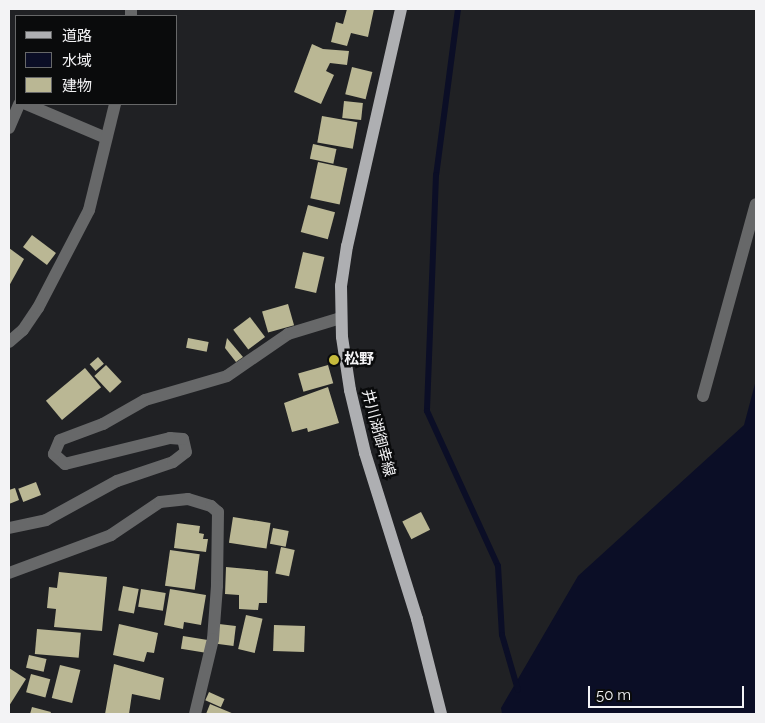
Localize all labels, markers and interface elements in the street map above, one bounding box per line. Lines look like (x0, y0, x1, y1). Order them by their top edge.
legend (15, 15, 178, 105)
text: 道路 (62, 27, 92, 45)
text: 水域 (62, 52, 92, 70)
text: 建物 (62, 77, 92, 95)
place label: 松野 (344, 351, 374, 369)
marker: 松野 (328, 354, 340, 366)
street label: 井川湖御幸線 (358, 387, 398, 479)
scale bar (590, 676, 746, 708)
text: 50 m (596, 686, 631, 704)

